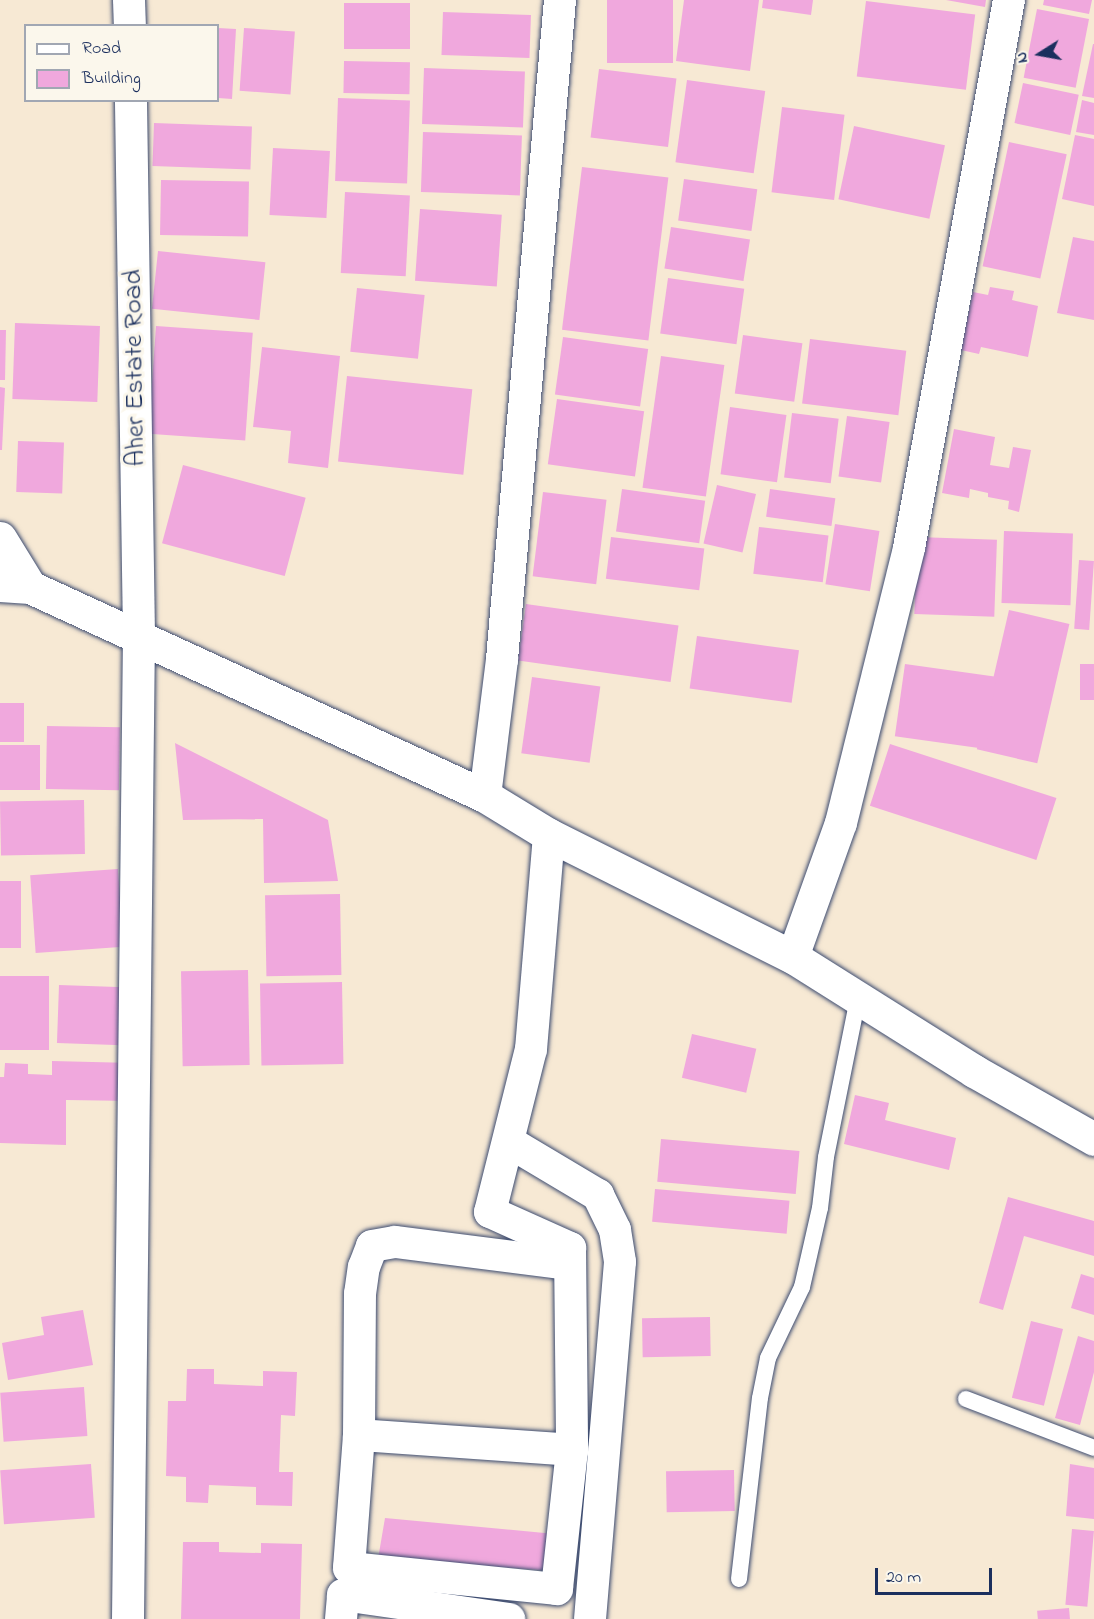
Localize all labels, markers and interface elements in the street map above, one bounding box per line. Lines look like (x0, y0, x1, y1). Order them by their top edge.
legend (24, 24, 219, 102)
north arrow (1010, 24, 1070, 84)
text: Road (82, 36, 121, 62)
text: N (1010, 50, 1035, 65)
text: Building (82, 66, 141, 92)
street label: Aher Estate Road (117, 269, 153, 467)
scale bar (878, 1556, 995, 1594)
text: 20 m (886, 1565, 921, 1591)

